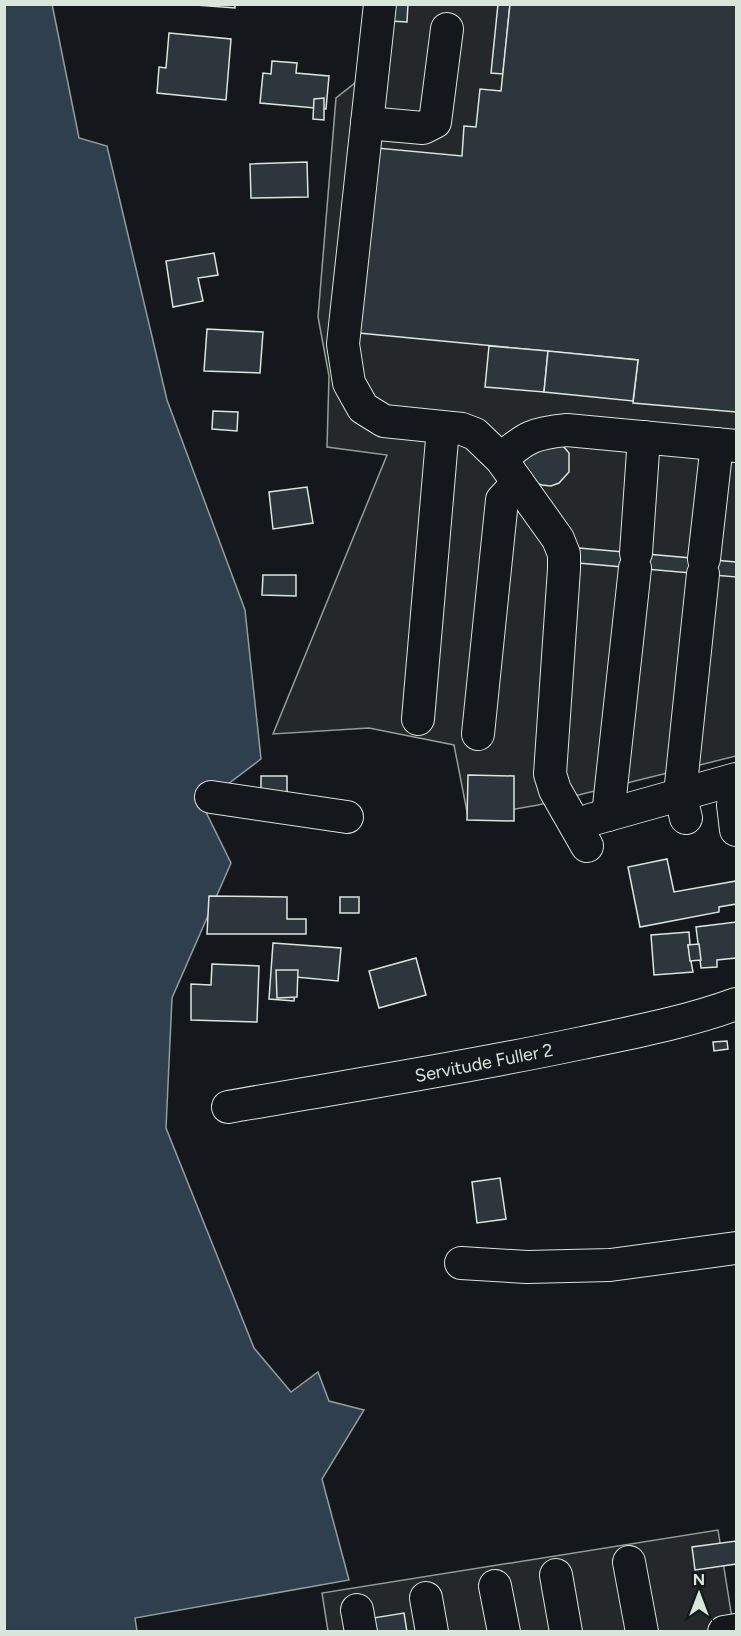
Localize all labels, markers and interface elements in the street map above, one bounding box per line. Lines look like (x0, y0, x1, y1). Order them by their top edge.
street label: Servitude Fuller 2 (413, 1039, 555, 1087)
north arrow (669, 1564, 729, 1624)
text: N (693, 1570, 705, 1589)

